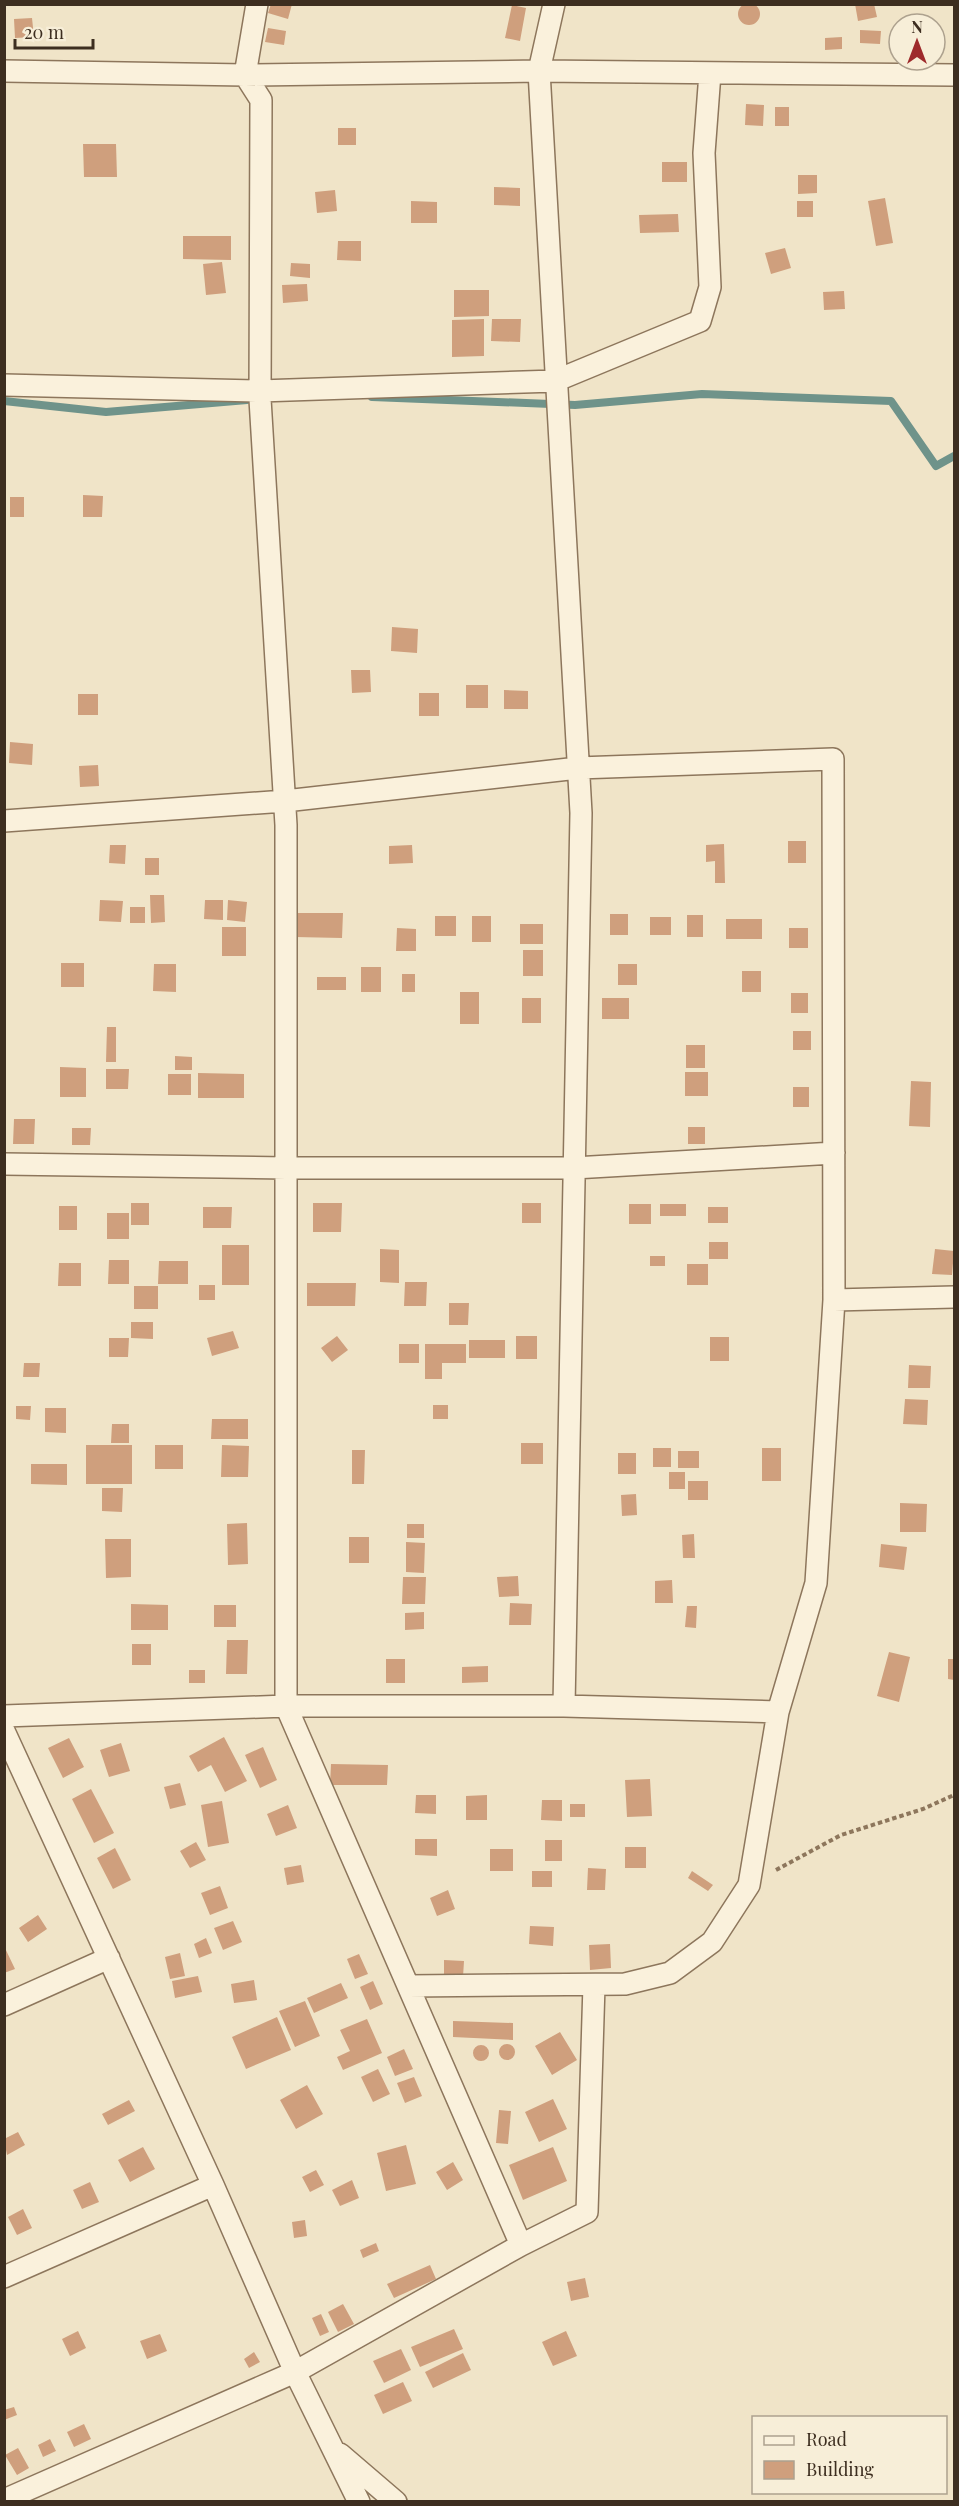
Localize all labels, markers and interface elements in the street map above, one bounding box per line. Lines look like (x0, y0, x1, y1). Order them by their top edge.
scale bar (15, 12, 93, 50)
north arrow (887, 12, 947, 72)
text: N (911, 16, 923, 37)
text: 20 m (24, 20, 64, 44)
legend (752, 2416, 947, 2494)
text: Road (806, 2427, 847, 2451)
text: Building (806, 2457, 874, 2481)

